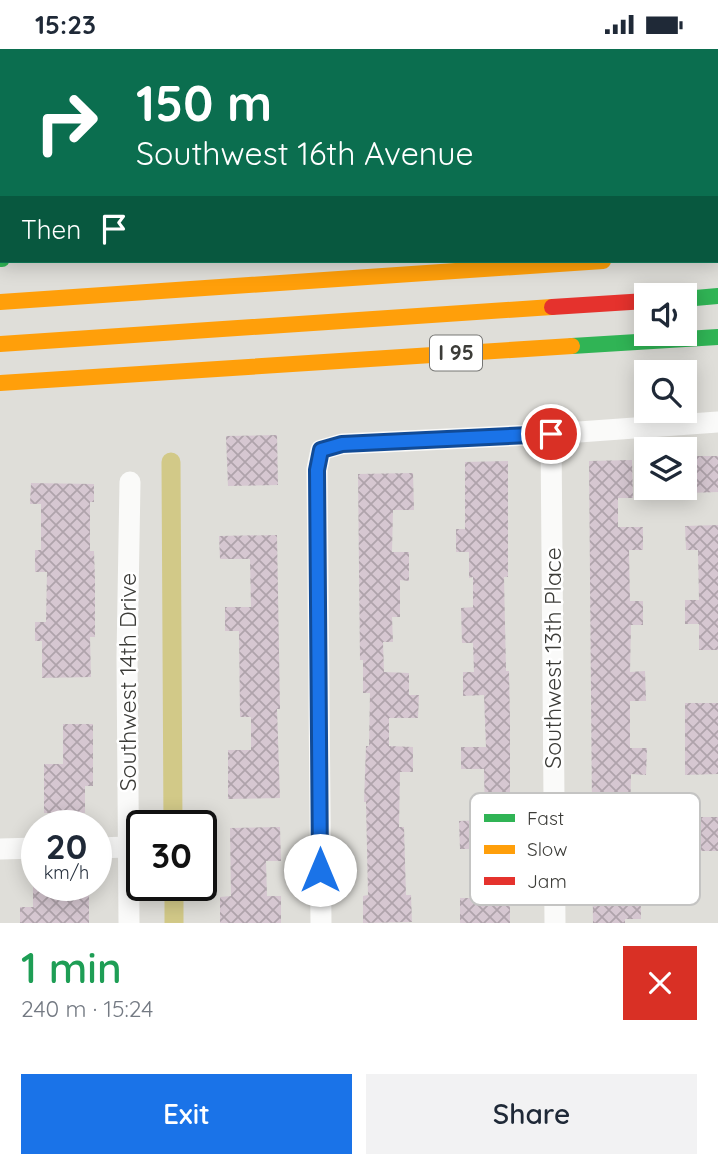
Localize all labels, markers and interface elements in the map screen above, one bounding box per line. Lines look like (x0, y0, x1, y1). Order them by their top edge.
text: 15:23 (35, 8, 96, 41)
text: 150 m (136, 72, 272, 133)
icon: right (21, 77, 112, 168)
text: Southwest 16th Avenue (136, 133, 474, 173)
icon: arrive (95, 210, 133, 248)
text: Then (21, 213, 81, 246)
map controls (634, 283, 697, 500)
button: sound (634, 283, 697, 346)
road number: I 95 (430, 335, 482, 371)
button: search (634, 360, 697, 423)
pin (521, 404, 581, 464)
icon: arrive (532, 415, 570, 453)
button: layers (634, 437, 697, 500)
street label: Southwest 13th Place (538, 547, 567, 769)
street label: Southwest 14th Drive (113, 573, 142, 791)
legend (470, 793, 700, 905)
text: Fast (527, 806, 564, 830)
speed limit sign: 30 (126, 810, 217, 901)
text: 20 (46, 824, 87, 868)
position arrow (283, 833, 357, 907)
text: Slow (527, 837, 568, 861)
text: km/h (44, 861, 89, 884)
text: Jam (527, 869, 567, 893)
text: 1 min (21, 941, 122, 994)
button: close (623, 946, 697, 1020)
text: 240 m · 15:24 (21, 994, 153, 1023)
button: Exit (21, 1074, 352, 1154)
button: Share (366, 1074, 697, 1154)

